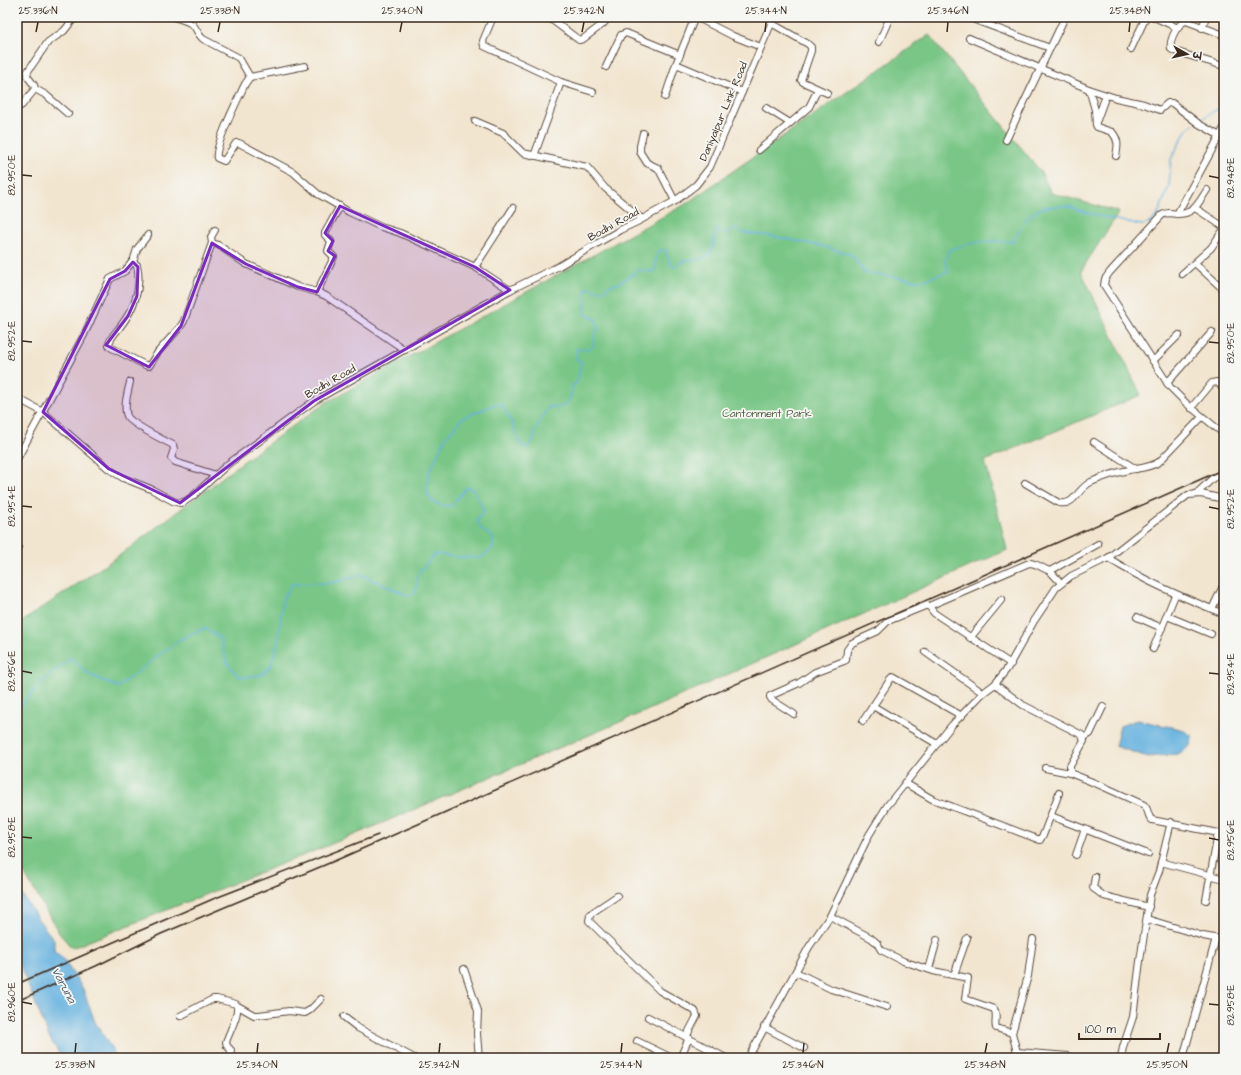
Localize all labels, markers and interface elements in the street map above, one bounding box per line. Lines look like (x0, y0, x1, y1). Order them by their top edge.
text: 25.336°N (18, 4, 58, 18)
text: 25.338°N (200, 4, 240, 18)
text: 25.340°N (382, 4, 422, 18)
text: 25.342°N (564, 4, 604, 18)
text: 25.344°N (745, 4, 787, 18)
text: 25.346°N (928, 4, 968, 18)
text: 25.348°N (1109, 4, 1151, 18)
north arrow (1167, 34, 1207, 74)
text: उ (1188, 50, 1204, 62)
street label: Daniyalpur Link Road (696, 59, 752, 164)
text: 82.950°E (5, 155, 19, 195)
text: 82.948°E (1224, 158, 1238, 198)
street label: Bodhi Road (585, 204, 642, 245)
text: 82.952°E (5, 321, 19, 361)
text: 82.950°E (1224, 323, 1238, 363)
street label: Bodhi Road (302, 361, 359, 402)
park label: Cantonment Park (722, 406, 812, 421)
text: 82.954°E (5, 485, 19, 527)
text: 82.952°E (1224, 489, 1238, 529)
text: 82.956°E (5, 651, 19, 691)
text: 82.954°E (1224, 653, 1238, 695)
text: 82.958°E (5, 816, 19, 858)
text: 82.956°E (1224, 820, 1238, 860)
water label: Varuna (47, 964, 81, 1007)
text: 82.960°E (5, 982, 19, 1022)
text: 82.958°E (1224, 984, 1238, 1026)
scale bar (1079, 1015, 1160, 1041)
text: 100 m (1085, 1021, 1116, 1038)
text: 25.338°N (55, 1058, 95, 1072)
text: 25.340°N (237, 1058, 277, 1072)
text: 25.342°N (419, 1058, 459, 1072)
text: 25.344°N (600, 1058, 642, 1072)
text: 25.346°N (783, 1058, 823, 1072)
text: 25.348°N (964, 1058, 1006, 1072)
text: 25.350°N (1146, 1058, 1188, 1072)

